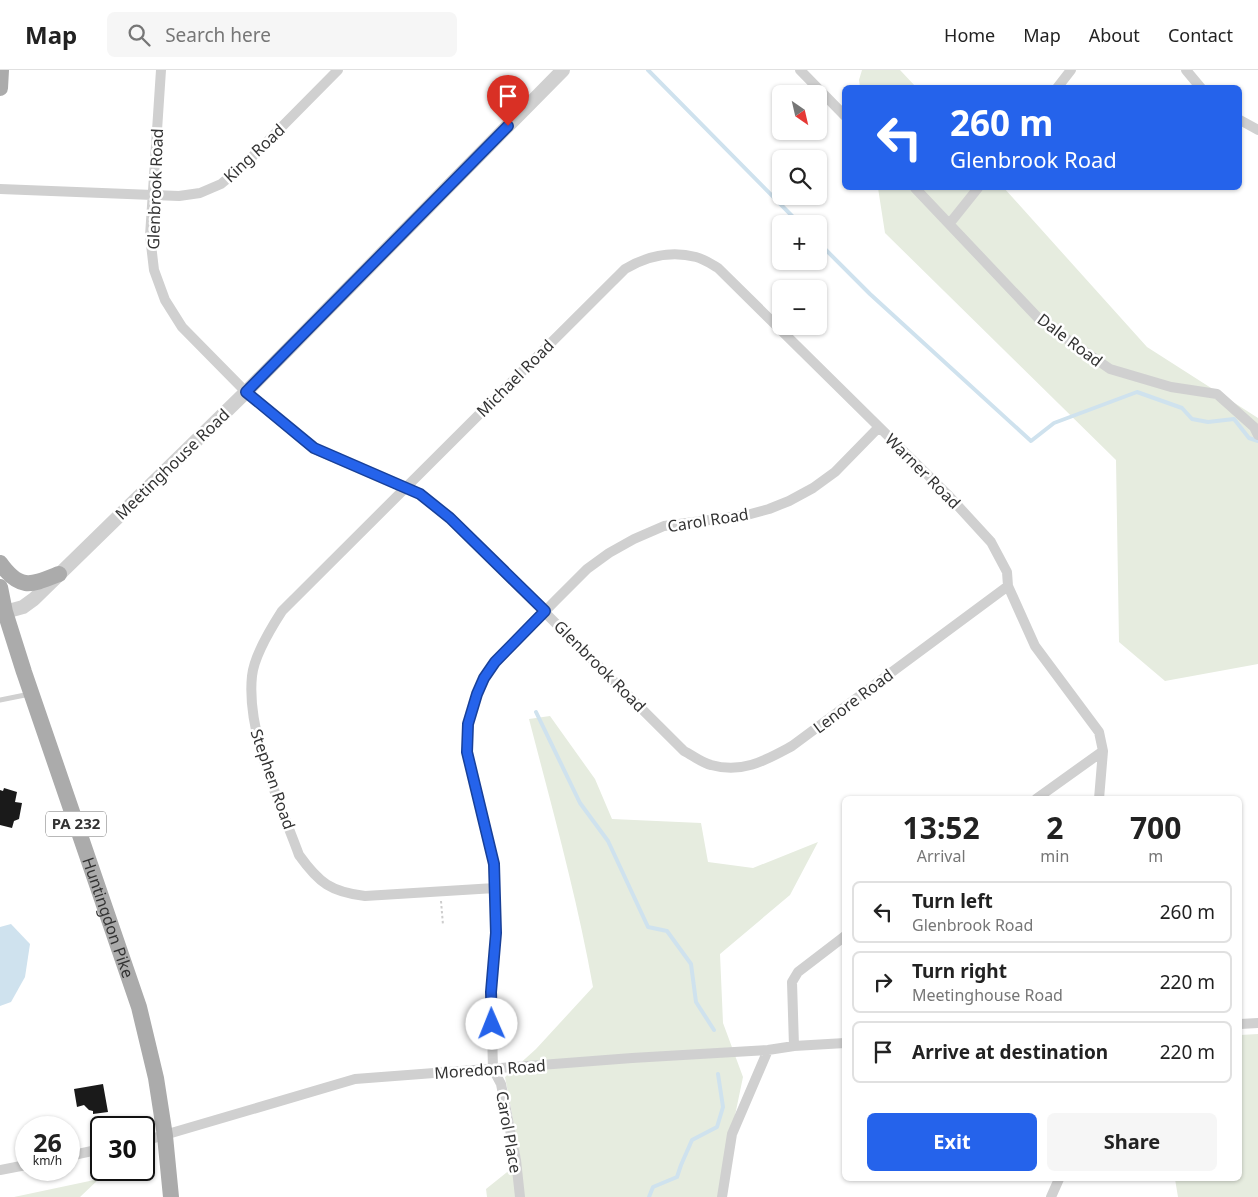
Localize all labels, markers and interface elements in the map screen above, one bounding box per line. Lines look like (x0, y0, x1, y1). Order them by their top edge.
search box (107, 12, 457, 57)
text: Map (25, 18, 77, 51)
icon: search (125, 21, 153, 49)
text: Search here (165, 22, 271, 48)
text: Home (944, 23, 995, 47)
text: Map (1023, 23, 1061, 47)
text: About (1089, 23, 1140, 47)
text: Contact (1168, 23, 1233, 47)
pin (487, 75, 529, 126)
icon: arrive (494, 82, 522, 110)
north arrow (772, 85, 828, 140)
map controls (772, 85, 827, 335)
text: 260 m (950, 99, 1053, 146)
icon: left (867, 105, 932, 170)
street label: King Road (219, 119, 289, 187)
street label: Glenbrook Road (142, 128, 168, 250)
text: Glenbrook Road (950, 144, 1117, 174)
button: search (772, 150, 827, 205)
button: + (772, 215, 827, 270)
button: − (772, 280, 827, 335)
street label: Dale Road (1033, 308, 1107, 372)
street label: Michael Road (472, 335, 558, 421)
street label: Meetinghouse Road (110, 404, 234, 524)
street label: Warner Road (880, 428, 966, 514)
street label: Carol Road (666, 503, 750, 537)
street label: Glenbrook Road (549, 615, 651, 717)
street label: Lenore Road (808, 664, 898, 738)
street label: Stephen Road (246, 726, 300, 832)
text: 13:52 (903, 807, 980, 848)
text: 2 (1046, 807, 1063, 848)
text: 700 (1130, 807, 1181, 848)
road number: PA 232 (46, 812, 106, 836)
text: Arrival (917, 845, 966, 867)
text: min (1040, 845, 1069, 867)
text: m (1148, 845, 1163, 867)
street label: Huntingdon Pike (77, 854, 139, 981)
text: Turn left (912, 888, 993, 914)
icon: left (869, 898, 897, 926)
text: 260 m (1160, 899, 1215, 925)
text: Glenbrook Road (912, 914, 1033, 936)
text: Turn right (912, 958, 1007, 984)
icon: right (869, 968, 897, 996)
text: 220 m (1160, 969, 1215, 995)
text: Meetinghouse Road (912, 984, 1063, 1006)
position arrow (465, 997, 517, 1049)
icon: arrive (869, 1038, 897, 1066)
text: Arrive at destination (912, 1039, 1108, 1065)
text: 220 m (1160, 1039, 1215, 1065)
street label: Moredon Road (434, 1054, 546, 1084)
street label: Carol Place (491, 1089, 527, 1175)
button: Exit (867, 1113, 1037, 1171)
button: Share (1047, 1113, 1217, 1171)
speed limit sign: 30 (90, 1116, 155, 1181)
text: 26 (33, 1125, 62, 1159)
text: km/h (33, 1152, 62, 1169)

